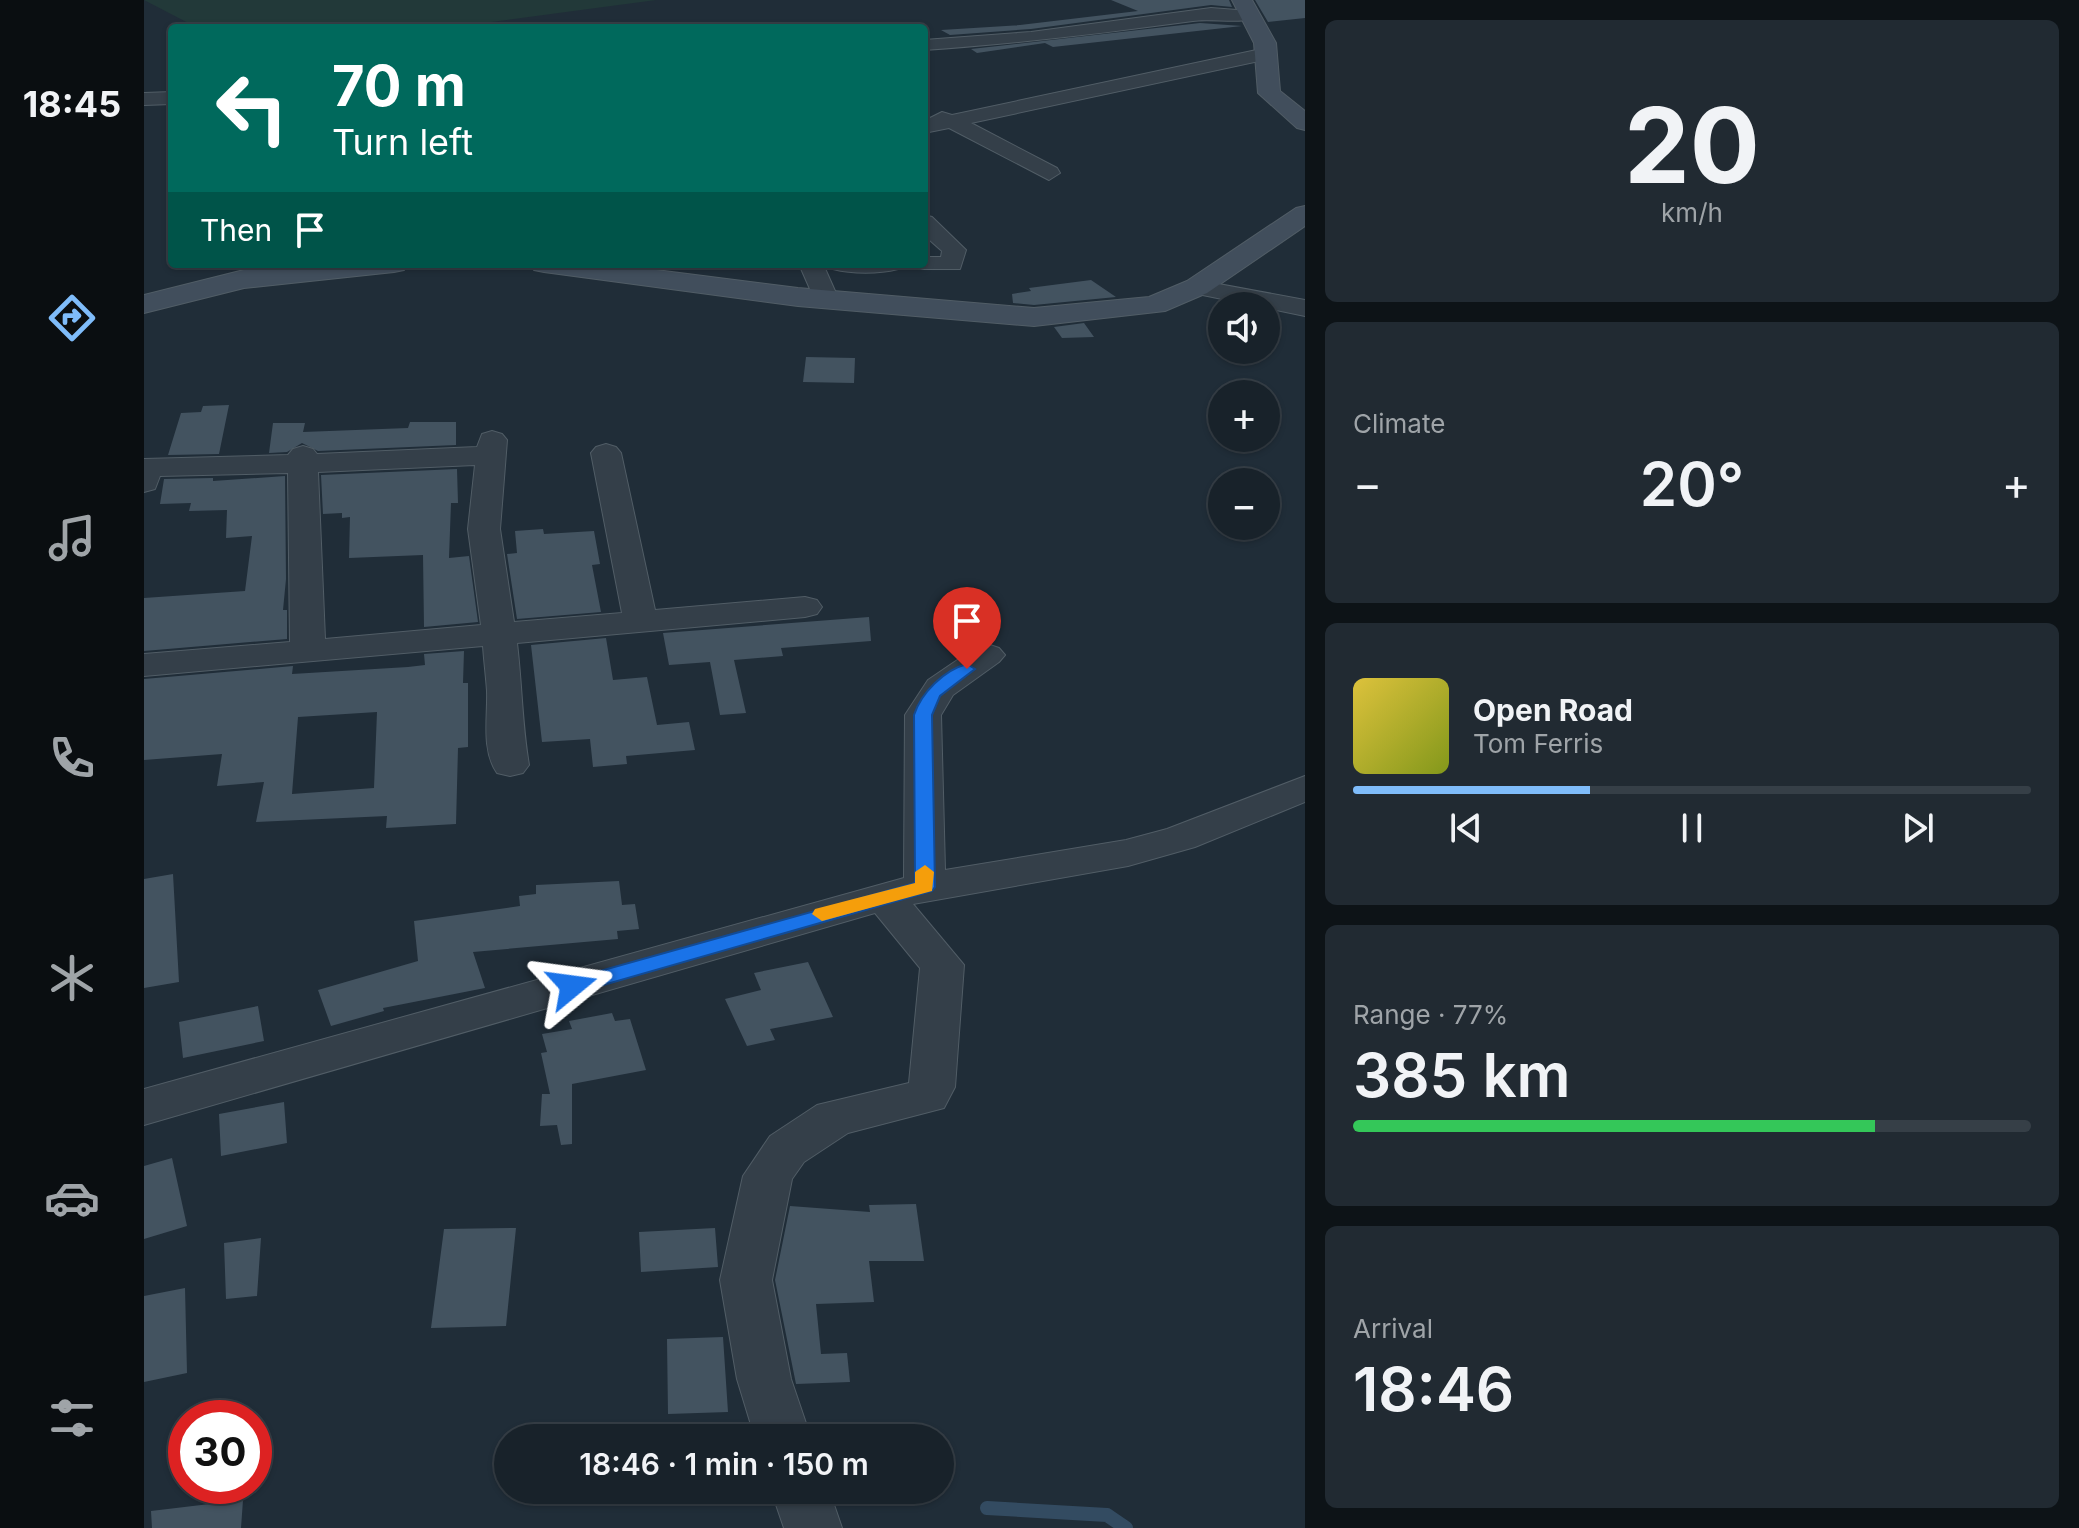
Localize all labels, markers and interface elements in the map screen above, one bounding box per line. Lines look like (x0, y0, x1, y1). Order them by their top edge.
text: 70 m (332, 52, 466, 120)
icon: left (200, 56, 304, 160)
text: 18:45 (23, 82, 121, 126)
text: 20 (1624, 82, 1760, 208)
text: Turn left (332, 120, 473, 164)
text: km/h (1661, 197, 1723, 228)
icon: arrive (288, 208, 332, 252)
text: Then (200, 212, 272, 248)
icon: directions (44, 290, 100, 346)
map controls (1208, 292, 1280, 540)
button: sound (1208, 292, 1280, 364)
button: + (1208, 380, 1280, 452)
text: Climate (1353, 408, 1445, 439)
text: 20° (1640, 448, 1744, 520)
text: − (1353, 457, 1382, 511)
text: + (2002, 457, 2031, 511)
button: − (1208, 468, 1280, 540)
icon: music (44, 510, 100, 566)
pin (933, 587, 1001, 669)
icon: arrive (945, 599, 989, 643)
text: Open Road (1473, 692, 1633, 728)
text: Tom Ferris (1473, 728, 1603, 759)
icon: phone (44, 730, 100, 786)
icon: previous (1444, 806, 1488, 850)
icon: pause (1670, 806, 1714, 850)
icon: next (1896, 806, 1940, 850)
position arrow (530, 944, 614, 1028)
icon: climate (44, 950, 100, 1006)
text: Range · 77% (1353, 999, 1508, 1030)
text: 385 km (1353, 1039, 1571, 1111)
icon: car (44, 1170, 100, 1226)
text: Arrival (1353, 1313, 1433, 1344)
text: 18:46 (1353, 1353, 1514, 1425)
icon: filters (44, 1390, 100, 1446)
speed limit sign: 30 (168, 1400, 272, 1504)
text: 18:46 · 1 min · 150 m (579, 1446, 869, 1482)

